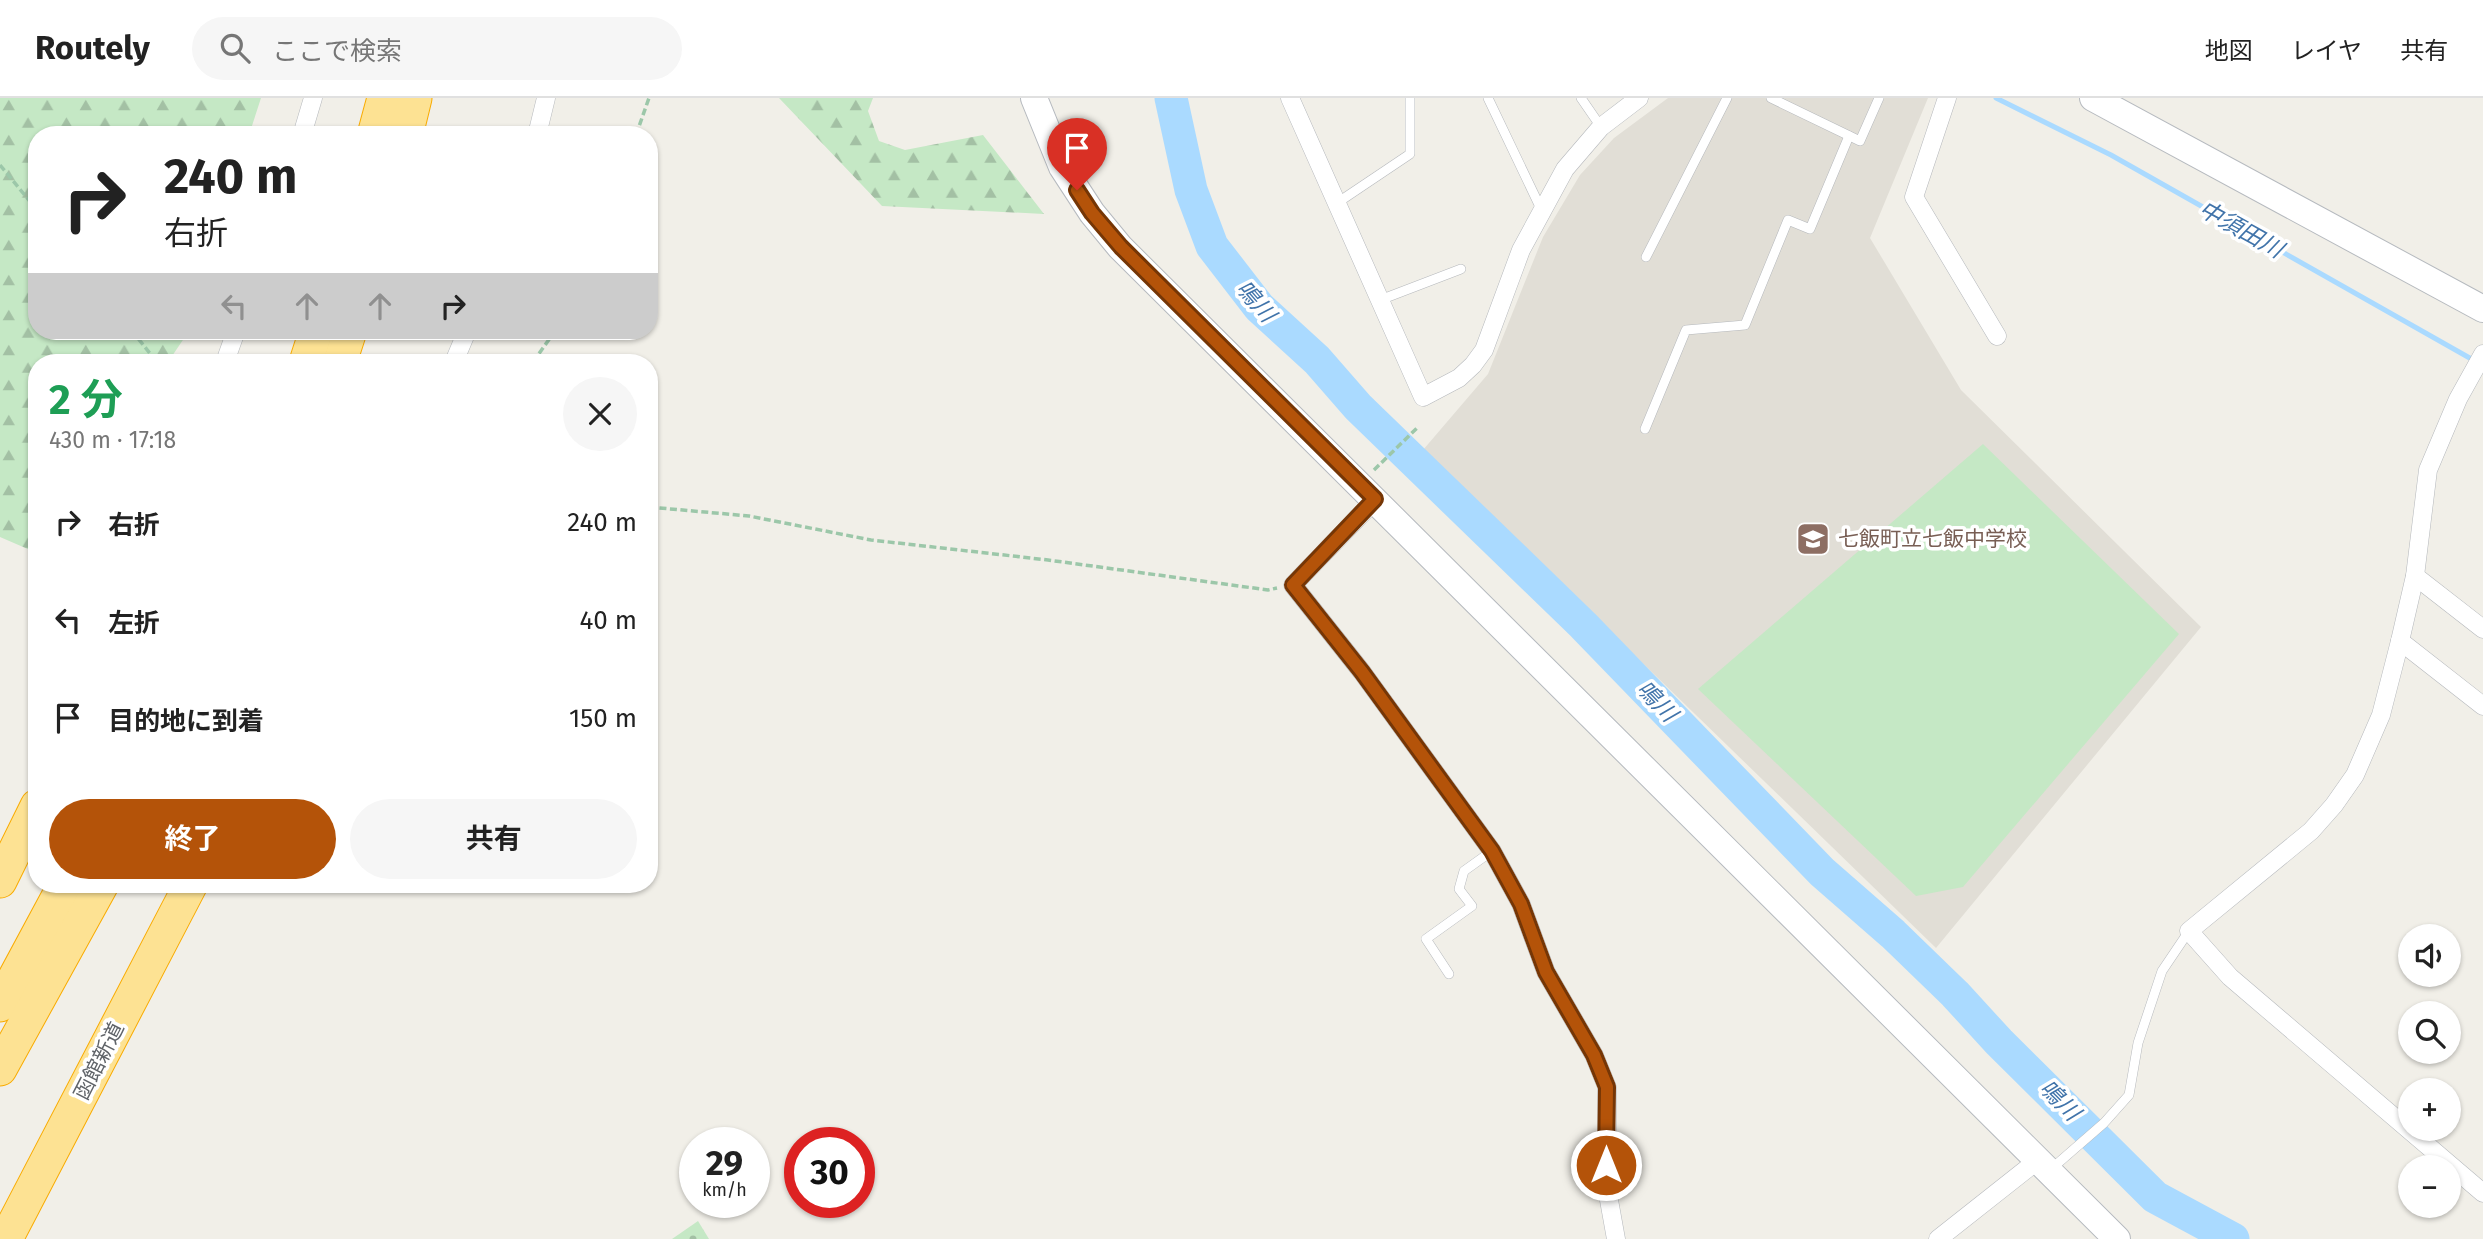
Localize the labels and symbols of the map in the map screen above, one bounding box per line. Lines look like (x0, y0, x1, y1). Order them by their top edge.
pin (1047, 118, 1107, 190)
water label: 中須田川 (2194, 194, 2291, 265)
water label: 鳴川 (1230, 274, 1284, 330)
school or university icon: 七飯町立七飯中学校 (1794, 520, 1832, 558)
place label: 七飯町立七飯中学校 (1838, 526, 2027, 552)
water label: 鳴川 (1631, 675, 1685, 729)
street label: 函館新道 (68, 1018, 130, 1104)
water label: 鳴川 (2034, 1074, 2088, 1128)
speed limit sign: 30 (784, 1127, 875, 1218)
position arrow (1569, 1128, 1643, 1202)

